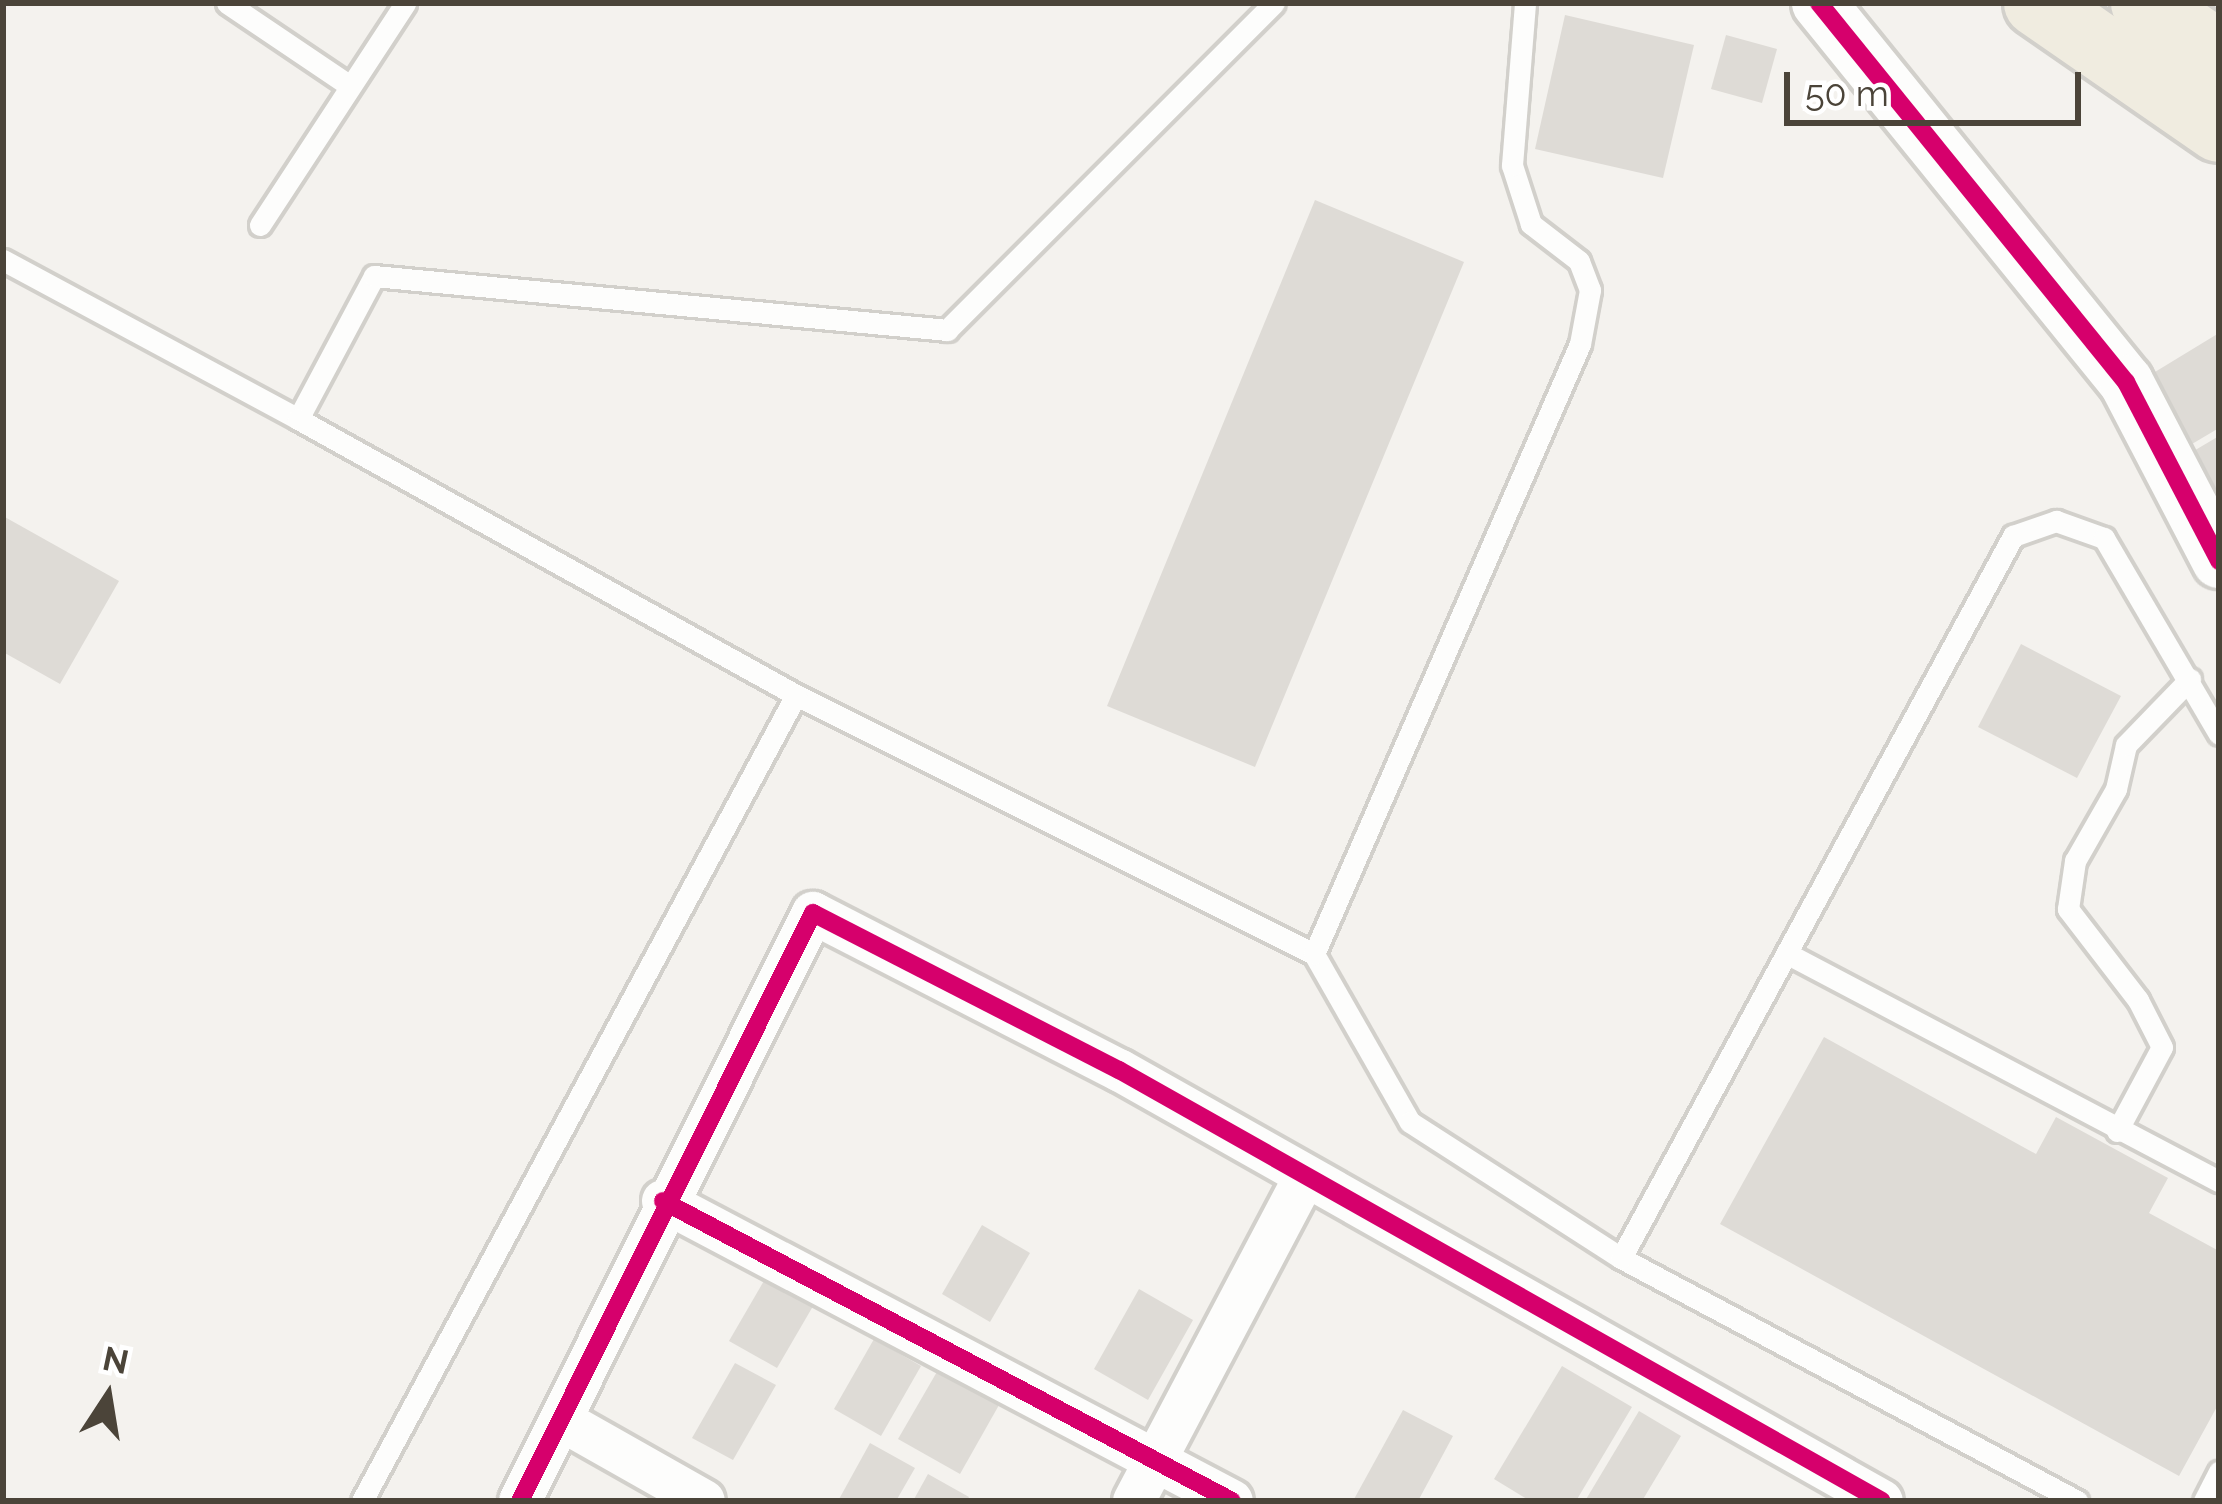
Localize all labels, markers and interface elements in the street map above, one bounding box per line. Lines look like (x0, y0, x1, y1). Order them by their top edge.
scale bar (1790, 48, 2087, 122)
text: 50 m (1805, 72, 1889, 114)
north arrow (48, 1336, 168, 1456)
text: N (99, 1339, 132, 1382)

